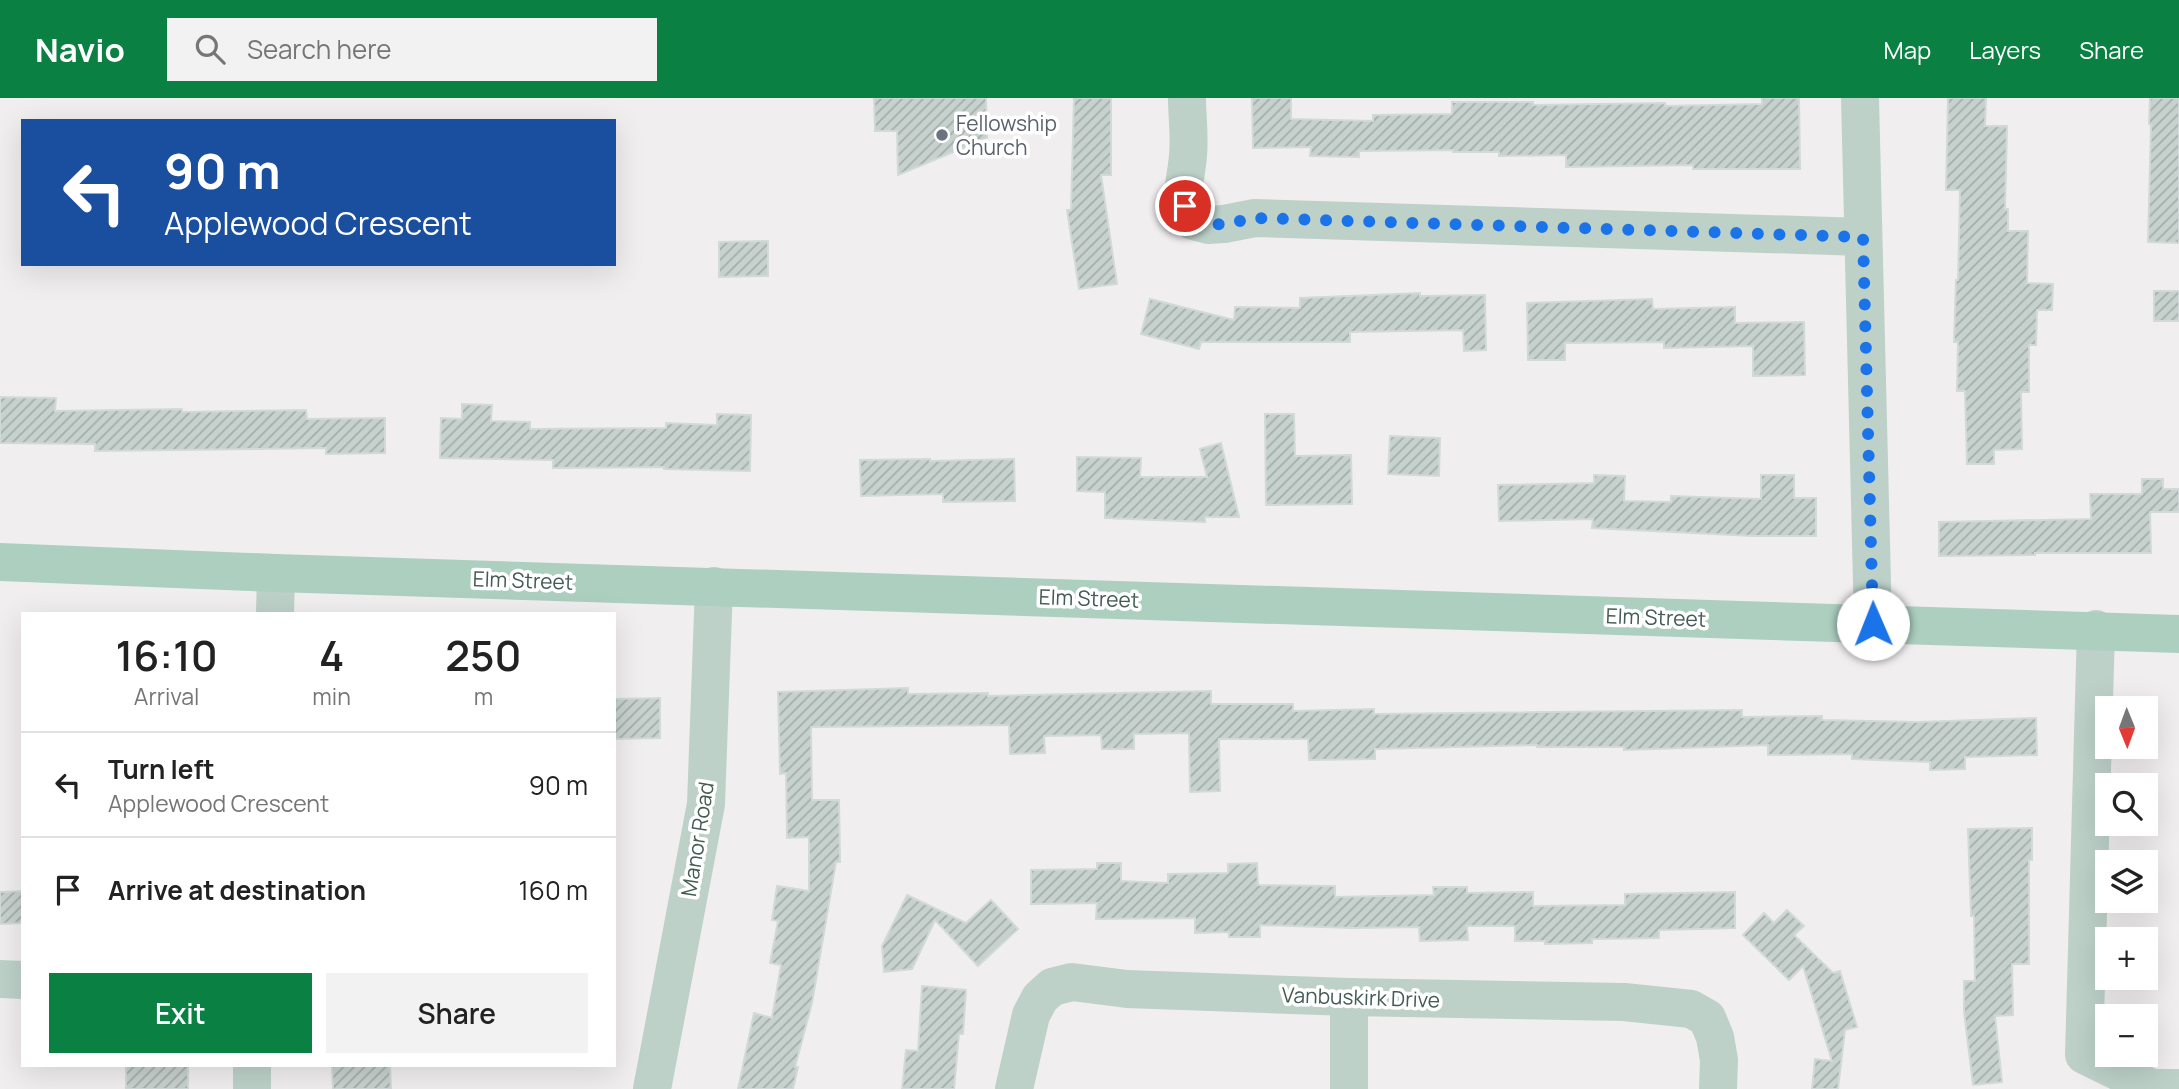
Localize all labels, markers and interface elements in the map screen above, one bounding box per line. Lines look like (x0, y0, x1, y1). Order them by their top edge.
search box (167, 18, 657, 81)
text: Navio (35, 27, 125, 72)
icon: search (191, 30, 229, 68)
text: Search here (247, 31, 391, 67)
text: Map (1884, 33, 1931, 66)
text: Layers (1969, 33, 2041, 66)
text: Share (2079, 33, 2144, 66)
place label: Fellowship Church (956, 109, 1057, 161)
marker: Fellowship Church (934, 127, 950, 143)
text: 90 m (164, 137, 281, 204)
icon: left (49, 147, 140, 238)
pin (1155, 176, 1215, 236)
icon: arrive (1166, 187, 1204, 225)
text: Applewood Crescent (164, 201, 472, 245)
street label: Elm Street (472, 564, 574, 596)
street label: Elm Street (1038, 582, 1140, 614)
position arrow (1836, 587, 1910, 661)
street label: Elm Street (1605, 601, 1707, 633)
text: 16:10 (116, 626, 218, 684)
text: 4 (319, 626, 344, 684)
text: 250 (445, 626, 521, 684)
text: Arrival (134, 680, 199, 712)
text: min (312, 680, 351, 712)
text: m (474, 680, 493, 712)
north arrow (2095, 696, 2158, 760)
map controls (2095, 696, 2158, 1067)
text: Turn left (108, 751, 215, 787)
icon: left (49, 766, 87, 804)
text: 90 m (529, 767, 588, 803)
button: search (2095, 773, 2158, 836)
street label: Manor Road (674, 780, 720, 898)
text: Applewood Crescent (108, 787, 329, 819)
button: layers (2095, 850, 2158, 913)
icon: arrive (49, 871, 87, 909)
text: Arrive at destination (108, 872, 366, 908)
text: 160 m (519, 872, 588, 908)
button: + (2095, 927, 2158, 990)
button: Exit (49, 973, 312, 1053)
button: Share (326, 973, 588, 1053)
street label: Vanbuskirk Drive (1281, 980, 1441, 1014)
button: − (2095, 1004, 2158, 1067)

